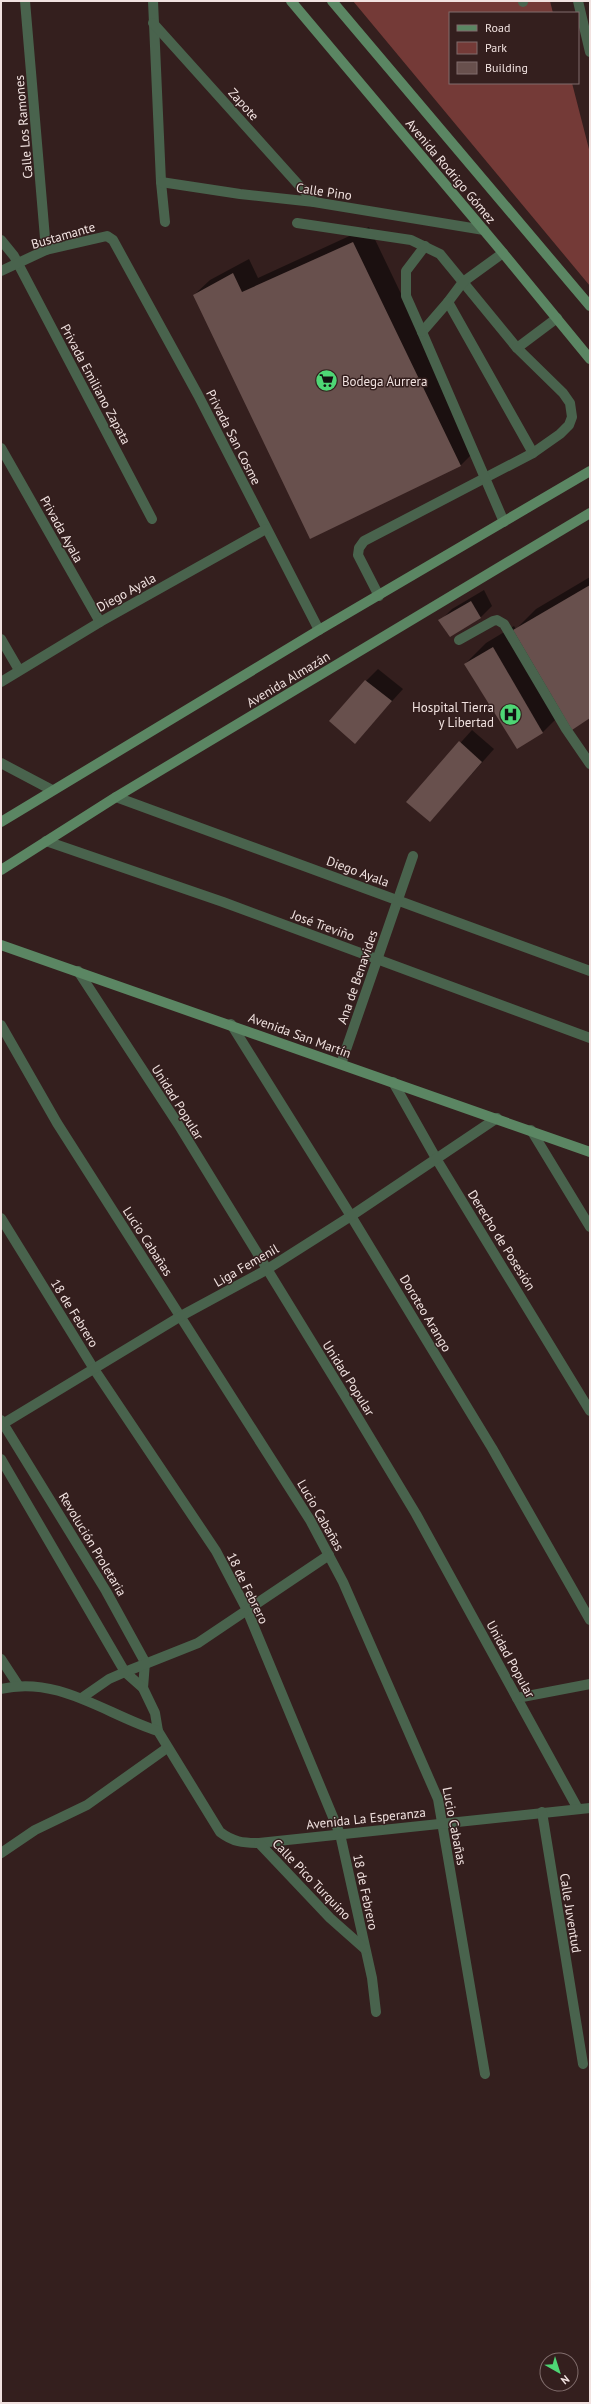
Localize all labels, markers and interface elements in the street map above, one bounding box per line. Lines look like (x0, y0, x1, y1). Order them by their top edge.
legend (449, 12, 579, 84)
text: Road (485, 20, 510, 35)
text: Park (485, 40, 507, 55)
text: Building (485, 60, 528, 75)
street label: Calle Los Ramones (11, 74, 36, 179)
street label: Zapote (225, 84, 263, 124)
street label: Avenida Rodrigo Gómez (402, 115, 500, 227)
street label: Calle Pino (295, 179, 353, 204)
street label: Bustamante (29, 218, 97, 253)
street label: Privada Emiliano Zapata (57, 321, 135, 447)
supermarket icon: Bodega Aurrera (314, 368, 340, 394)
place label: Bodega Aurrera (342, 373, 427, 390)
street label: Privada San Cosme (202, 387, 265, 488)
street label: Privada Ayala (36, 493, 87, 566)
street label: Diego Ayala (94, 569, 159, 616)
street label: Avenida Almazán (243, 648, 333, 711)
place label: Hospital Tierra y Libertad (412, 699, 494, 731)
hospital icon: Hospital Tierra y Libertad (497, 701, 523, 727)
street label: Diego Ayala (324, 852, 391, 891)
street label: José Treviño (288, 906, 357, 945)
street label: Ana de Benavides (333, 928, 382, 1026)
street label: Avenida San Martín (246, 1009, 353, 1062)
street label: Unidad Popular (148, 1062, 208, 1143)
street label: Derecho de Posesión (464, 1187, 539, 1294)
street label: Lucio Cabañas (119, 1203, 176, 1279)
street label: Liga Femenil (211, 1240, 282, 1291)
street label: Doroteo Arango (396, 1272, 455, 1355)
street label: 18 de Febrero (47, 1276, 102, 1351)
street label: Unidad Popular (319, 1338, 379, 1419)
street label: Lucio Cabañas (293, 1477, 348, 1554)
street label: Revolución Proletaria (55, 1489, 130, 1599)
street label: 18 de Febrero (223, 1550, 272, 1627)
street label: Unidad Popular (482, 1618, 539, 1701)
street label: Lucio Cabañas (439, 1785, 470, 1867)
street label: Avenida La Esperanza (305, 1804, 427, 1833)
street label: Calle Pico Turquino (269, 1835, 355, 1924)
street label: 18 de Febrero (349, 1852, 382, 1932)
street label: Calle Juventud (556, 1872, 585, 1954)
north arrow (539, 2352, 579, 2392)
text: N (558, 2372, 573, 2387)

